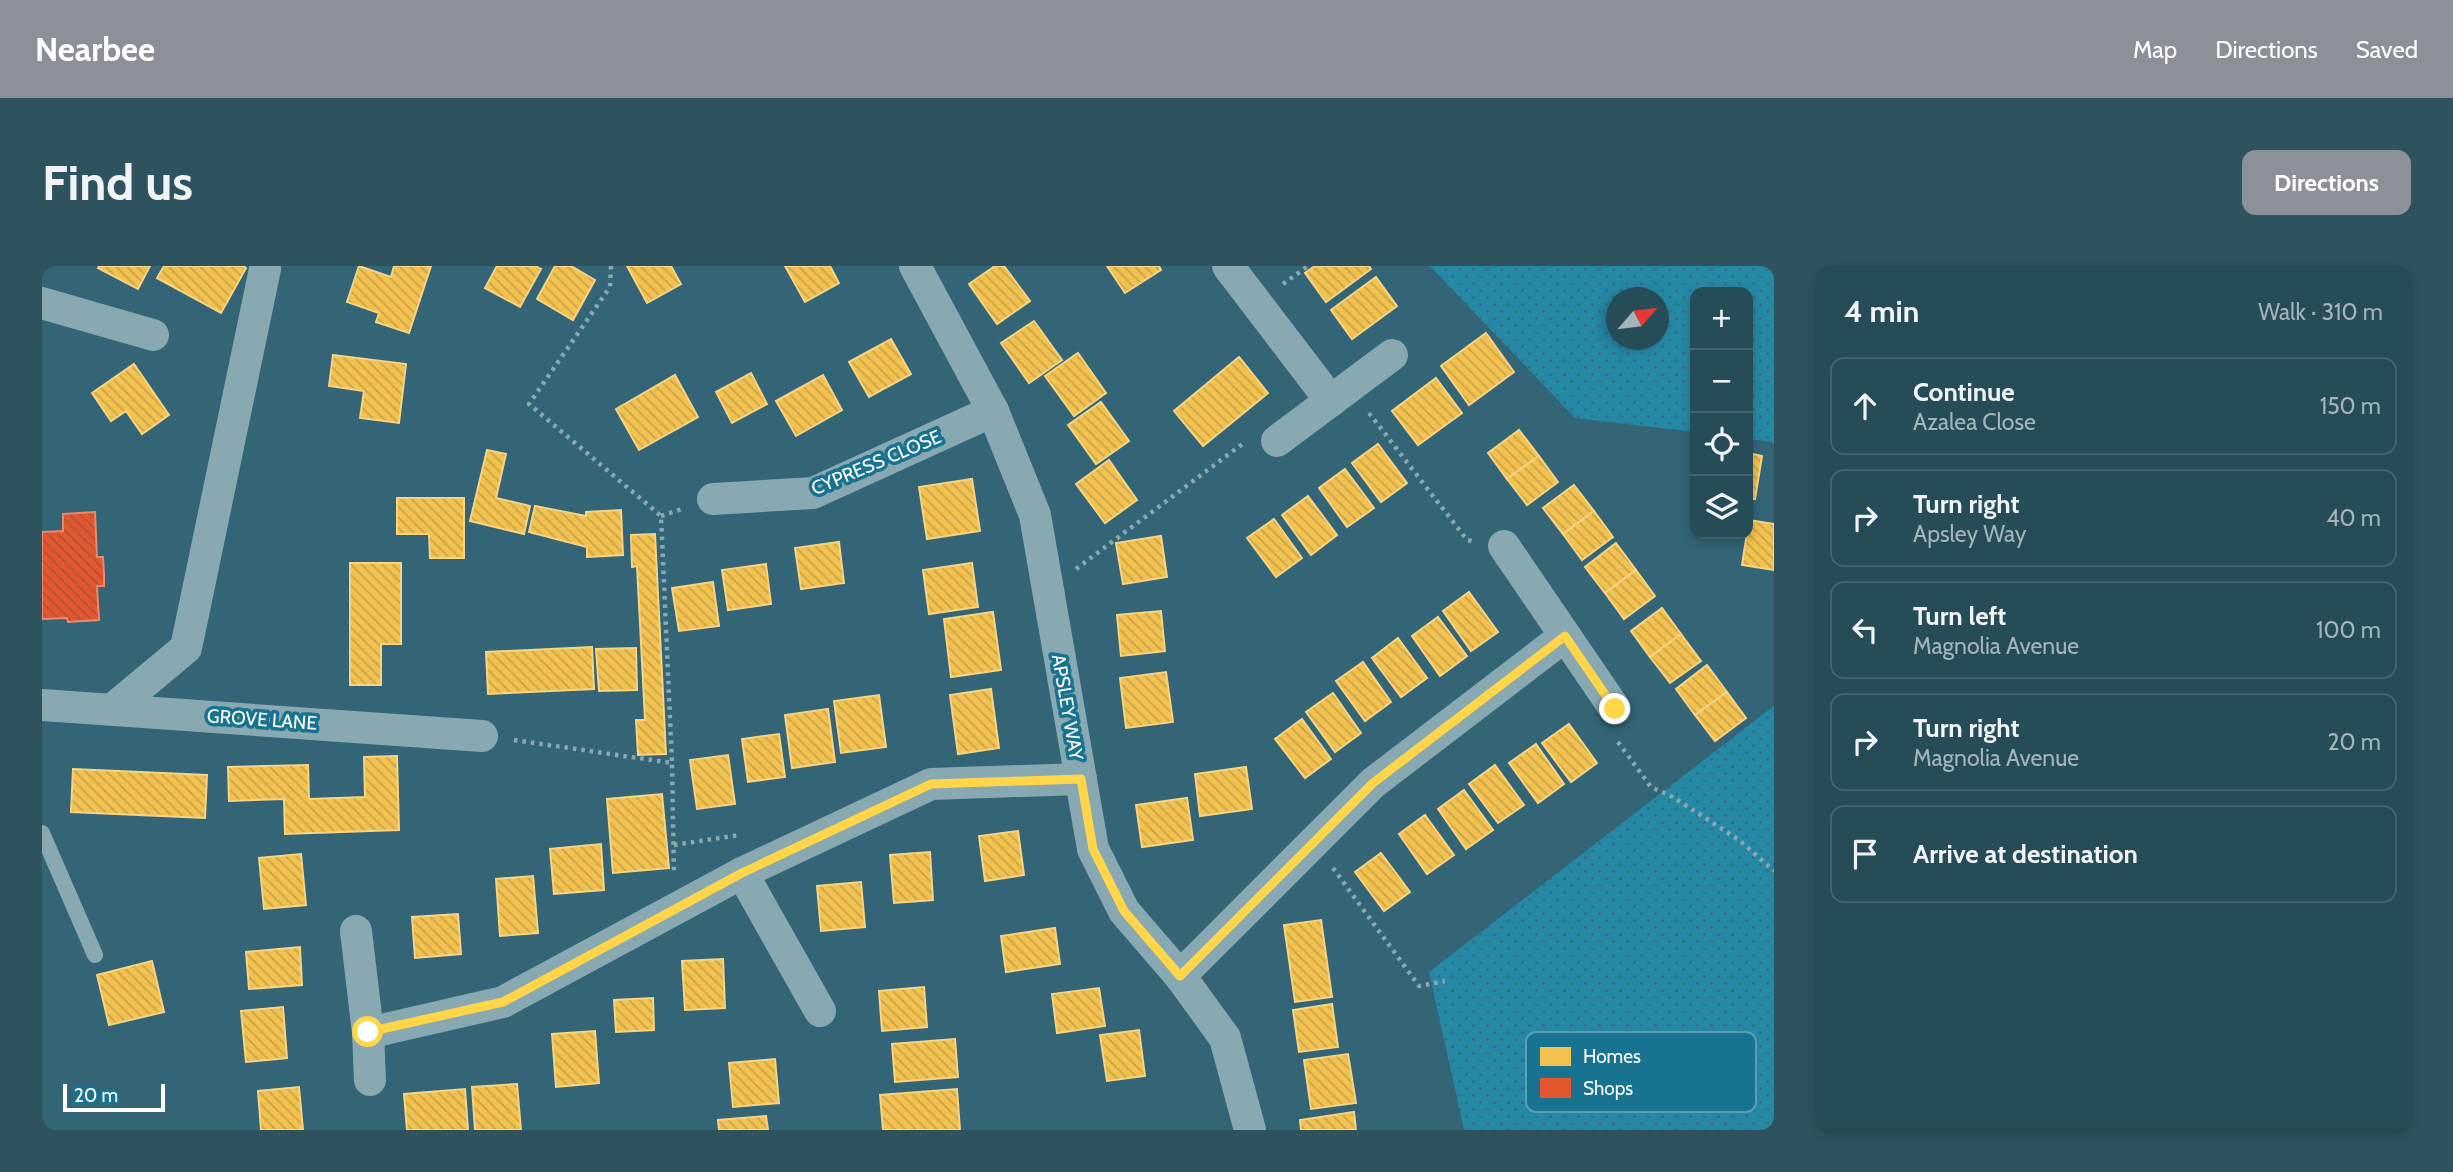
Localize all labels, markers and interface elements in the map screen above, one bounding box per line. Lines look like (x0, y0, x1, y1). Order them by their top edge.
text: Nearbee (35, 29, 155, 69)
text: Map (2133, 35, 2177, 64)
text: Directions (2215, 35, 2318, 64)
text: Saved (2356, 35, 2418, 64)
button: Directions (2242, 150, 2411, 215)
text: Find us (42, 153, 193, 212)
north arrow (1606, 287, 1669, 350)
map controls (1690, 287, 1753, 539)
button: + (1690, 287, 1753, 350)
text: 4 min (1844, 293, 1919, 330)
text: Walk · 310 m (2258, 298, 2383, 326)
button: − (1690, 350, 1753, 413)
text: Continue (1913, 376, 2015, 408)
icon: ahead (1846, 387, 1884, 425)
text: 150 m (2320, 392, 2381, 420)
text: Azalea Close (1913, 408, 2036, 436)
button: locate (1690, 413, 1753, 476)
street label: CYPRESS CLOSE (808, 425, 945, 500)
button: layers (1690, 476, 1753, 539)
text: Turn right (1913, 488, 2019, 520)
icon: right (1846, 499, 1884, 537)
text: 40 m (2326, 504, 2381, 532)
text: Apsley Way (1913, 520, 2026, 548)
text: Turn left (1913, 600, 2006, 632)
icon: left (1846, 611, 1884, 649)
text: 100 m (2316, 616, 2381, 644)
text: Magnolia Avenue (1913, 632, 2079, 660)
street label: APSLEY WAY (1047, 652, 1088, 762)
route end (1599, 693, 1630, 724)
street label: GROVE LANE (206, 704, 318, 735)
text: Turn right (1913, 712, 2019, 744)
icon: right (1846, 723, 1884, 761)
text: 20 m (2328, 728, 2381, 756)
text: Magnolia Avenue (1913, 744, 2079, 772)
icon: arrive (1846, 835, 1884, 873)
text: Arrive at destination (1913, 838, 2138, 870)
route start (352, 1016, 383, 1047)
legend (1526, 1032, 1756, 1112)
text: Homes (1583, 1045, 1641, 1068)
text: Shops (1583, 1077, 1633, 1100)
scale bar (63, 1081, 164, 1113)
text: 20 m (74, 1084, 118, 1107)

